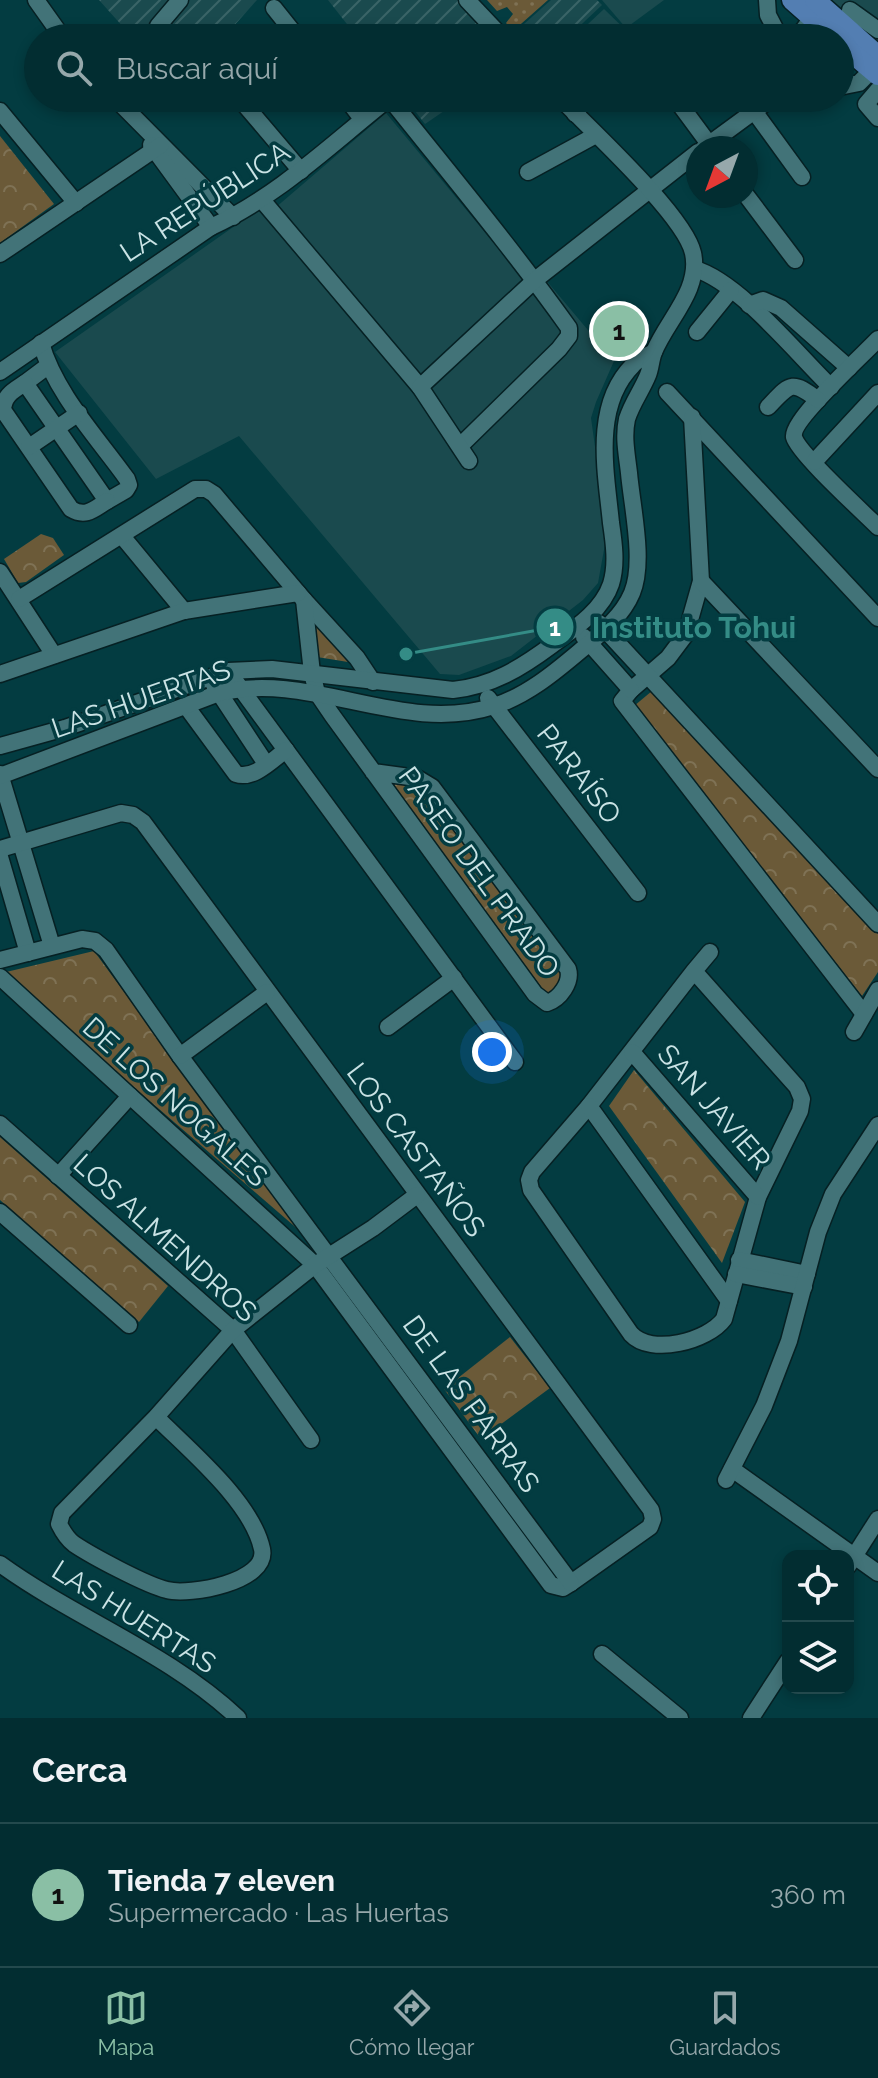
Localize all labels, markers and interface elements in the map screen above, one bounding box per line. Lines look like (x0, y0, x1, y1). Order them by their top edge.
search box (24, 24, 854, 112)
icon: search (52, 46, 96, 90)
text: Buscar aquí (116, 51, 278, 86)
street label: LA REPÚBLICA (114, 135, 296, 269)
north arrow (686, 136, 758, 208)
pin: 1 (593, 301, 645, 361)
callout: Instituto Tohui (535, 600, 813, 654)
text: Instituto Tohui (592, 610, 796, 645)
text: 1 (549, 613, 561, 642)
street label: LAS HUERTAS (47, 653, 235, 745)
street label: PARAÍSO (530, 718, 628, 830)
street label: PASEO DEL PRADO (392, 760, 566, 984)
street label: DE LOS NOGALES (76, 1011, 274, 1193)
your location (472, 1032, 512, 1072)
street label: SAN JAVIER (651, 1038, 777, 1176)
street label: LOS CASTAÑOS (340, 1056, 493, 1243)
street label: LOS ALMENDROS (67, 1147, 263, 1329)
street label: DE LAS PARRAS (396, 1309, 546, 1499)
map controls (782, 1550, 854, 1694)
button: locate (782, 1550, 854, 1622)
street label: LAS HUERTAS (46, 1553, 222, 1681)
button: layers (782, 1622, 854, 1694)
text: Cerca (32, 1750, 127, 1790)
text: Tienda 7 eleven (108, 1863, 335, 1898)
text: 1 (52, 1880, 64, 1910)
text: 360 m (770, 1880, 846, 1910)
text: Supermercado · Las Huertas (108, 1898, 449, 1928)
tab: Mapa (97, 1986, 154, 2060)
tab: Cómo llegar (349, 1986, 474, 2060)
tab: Guardados (669, 1986, 781, 2060)

